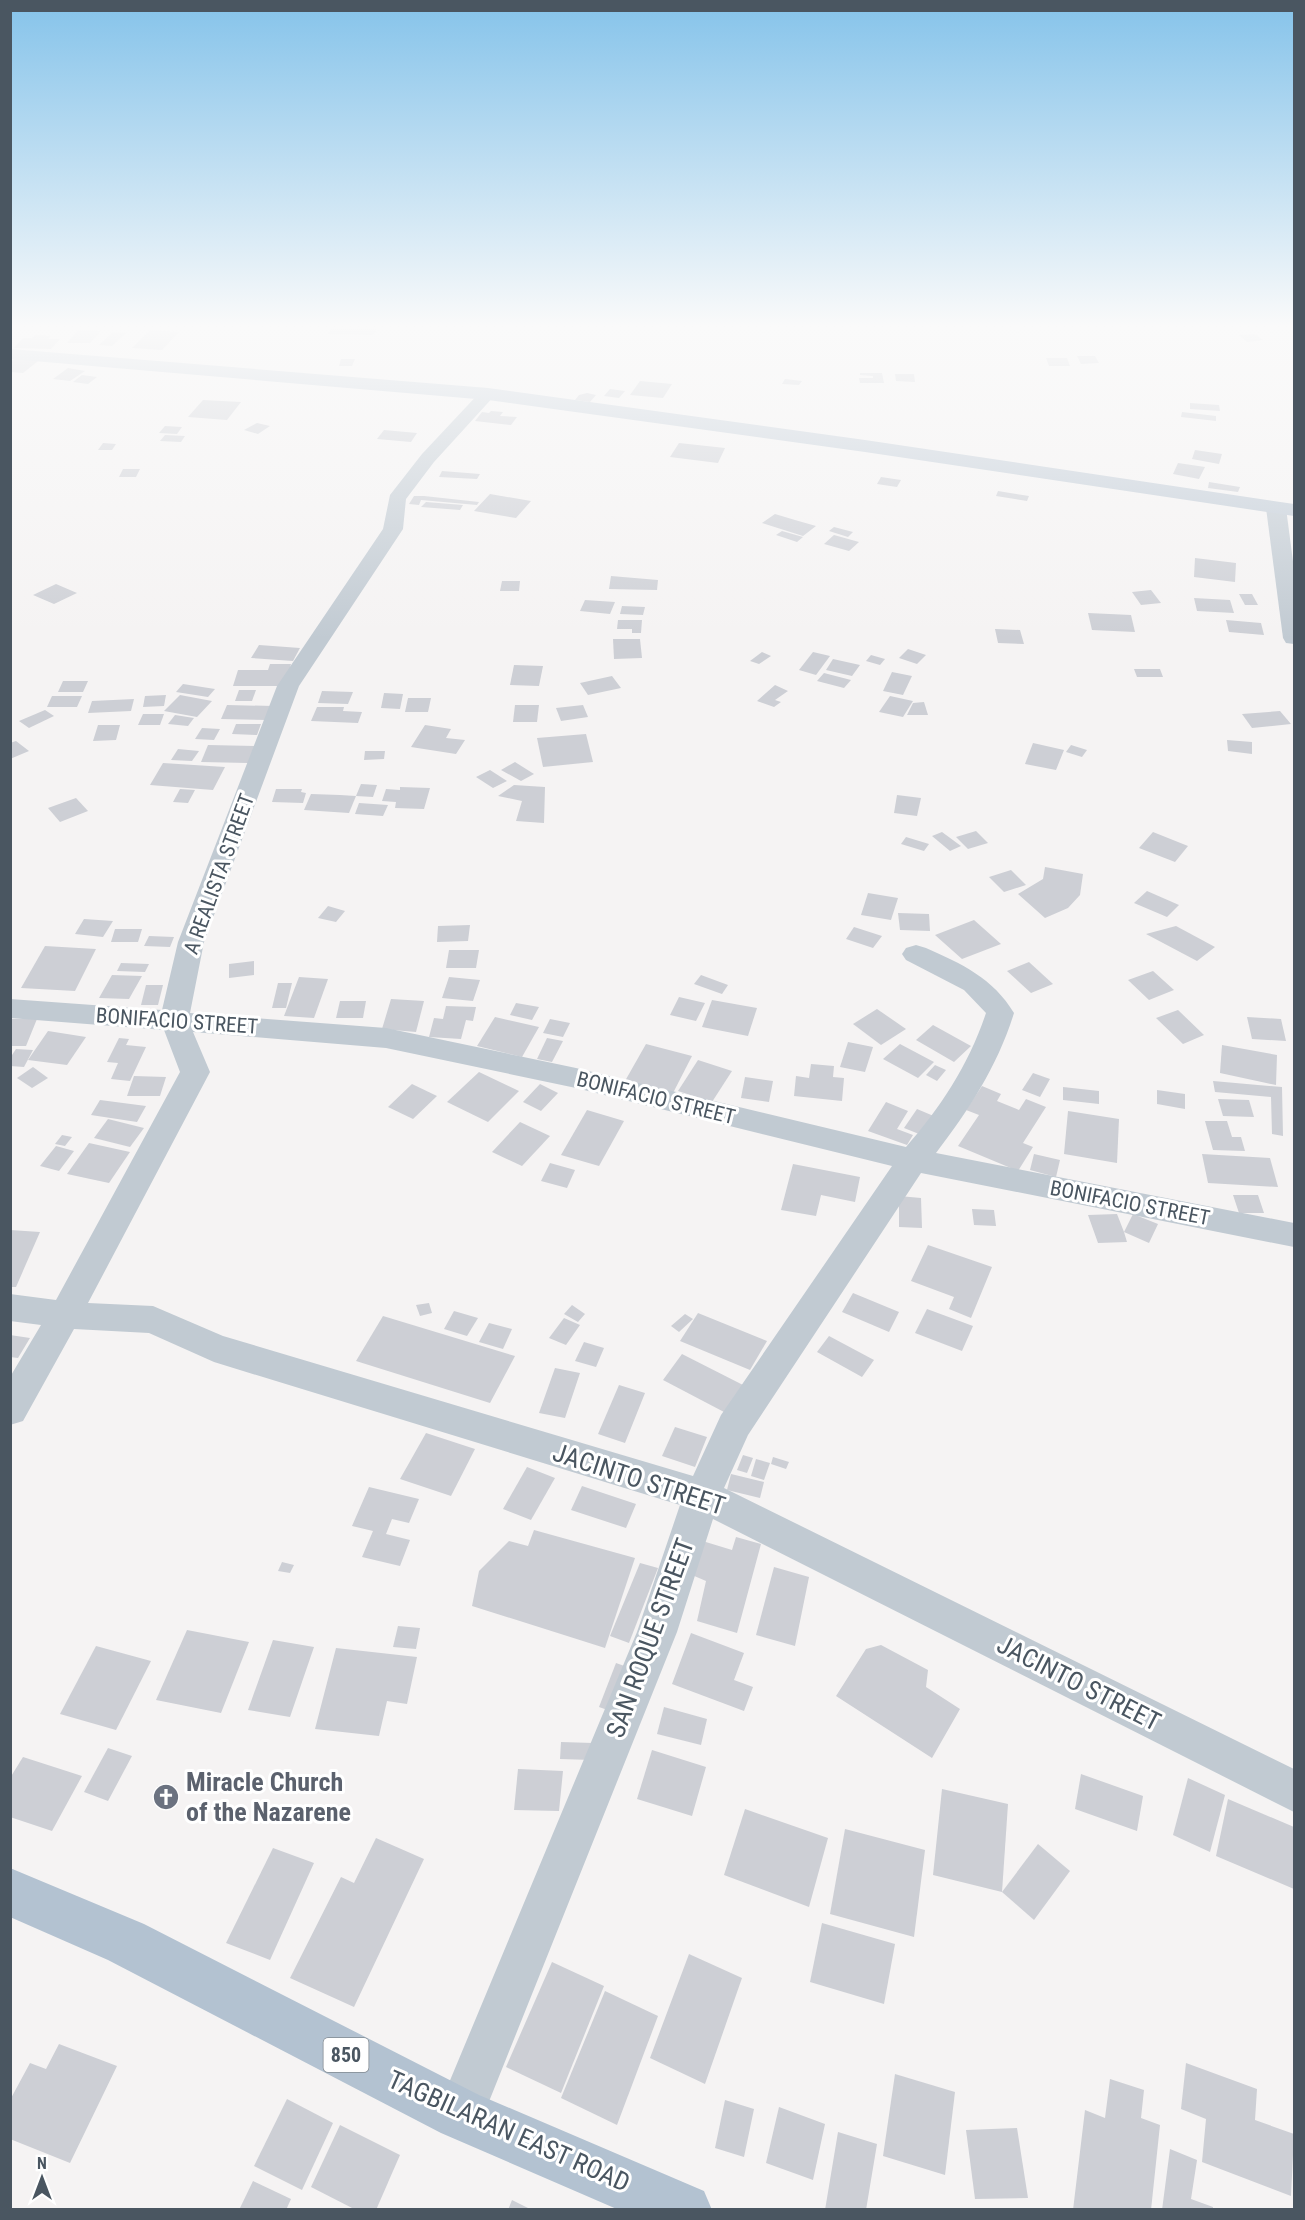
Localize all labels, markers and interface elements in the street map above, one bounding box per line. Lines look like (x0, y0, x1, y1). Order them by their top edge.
street label: A REALISTA STREET (179, 791, 259, 957)
street label: BONIFACIO STREET (95, 1003, 259, 1039)
street label: BONIFACIO STREET (574, 1067, 738, 1129)
street label: BONIFACIO STREET (1048, 1176, 1212, 1230)
street label: JACINTO STREET (549, 1437, 729, 1521)
street label: SAN ROQUE STREET (600, 1534, 700, 1742)
street label: JACINTO STREET (992, 1629, 1166, 1737)
place label: Miracle Church of the Nazarene (186, 1767, 351, 1827)
church icon: Miracle Church of the Nazarene (151, 1782, 181, 1812)
road number: 850 (324, 2038, 368, 2072)
street label: TAGBILARAN EAST ROAD (384, 2064, 634, 2198)
north arrow (12, 2148, 72, 2208)
text: N (37, 2154, 47, 2173)

